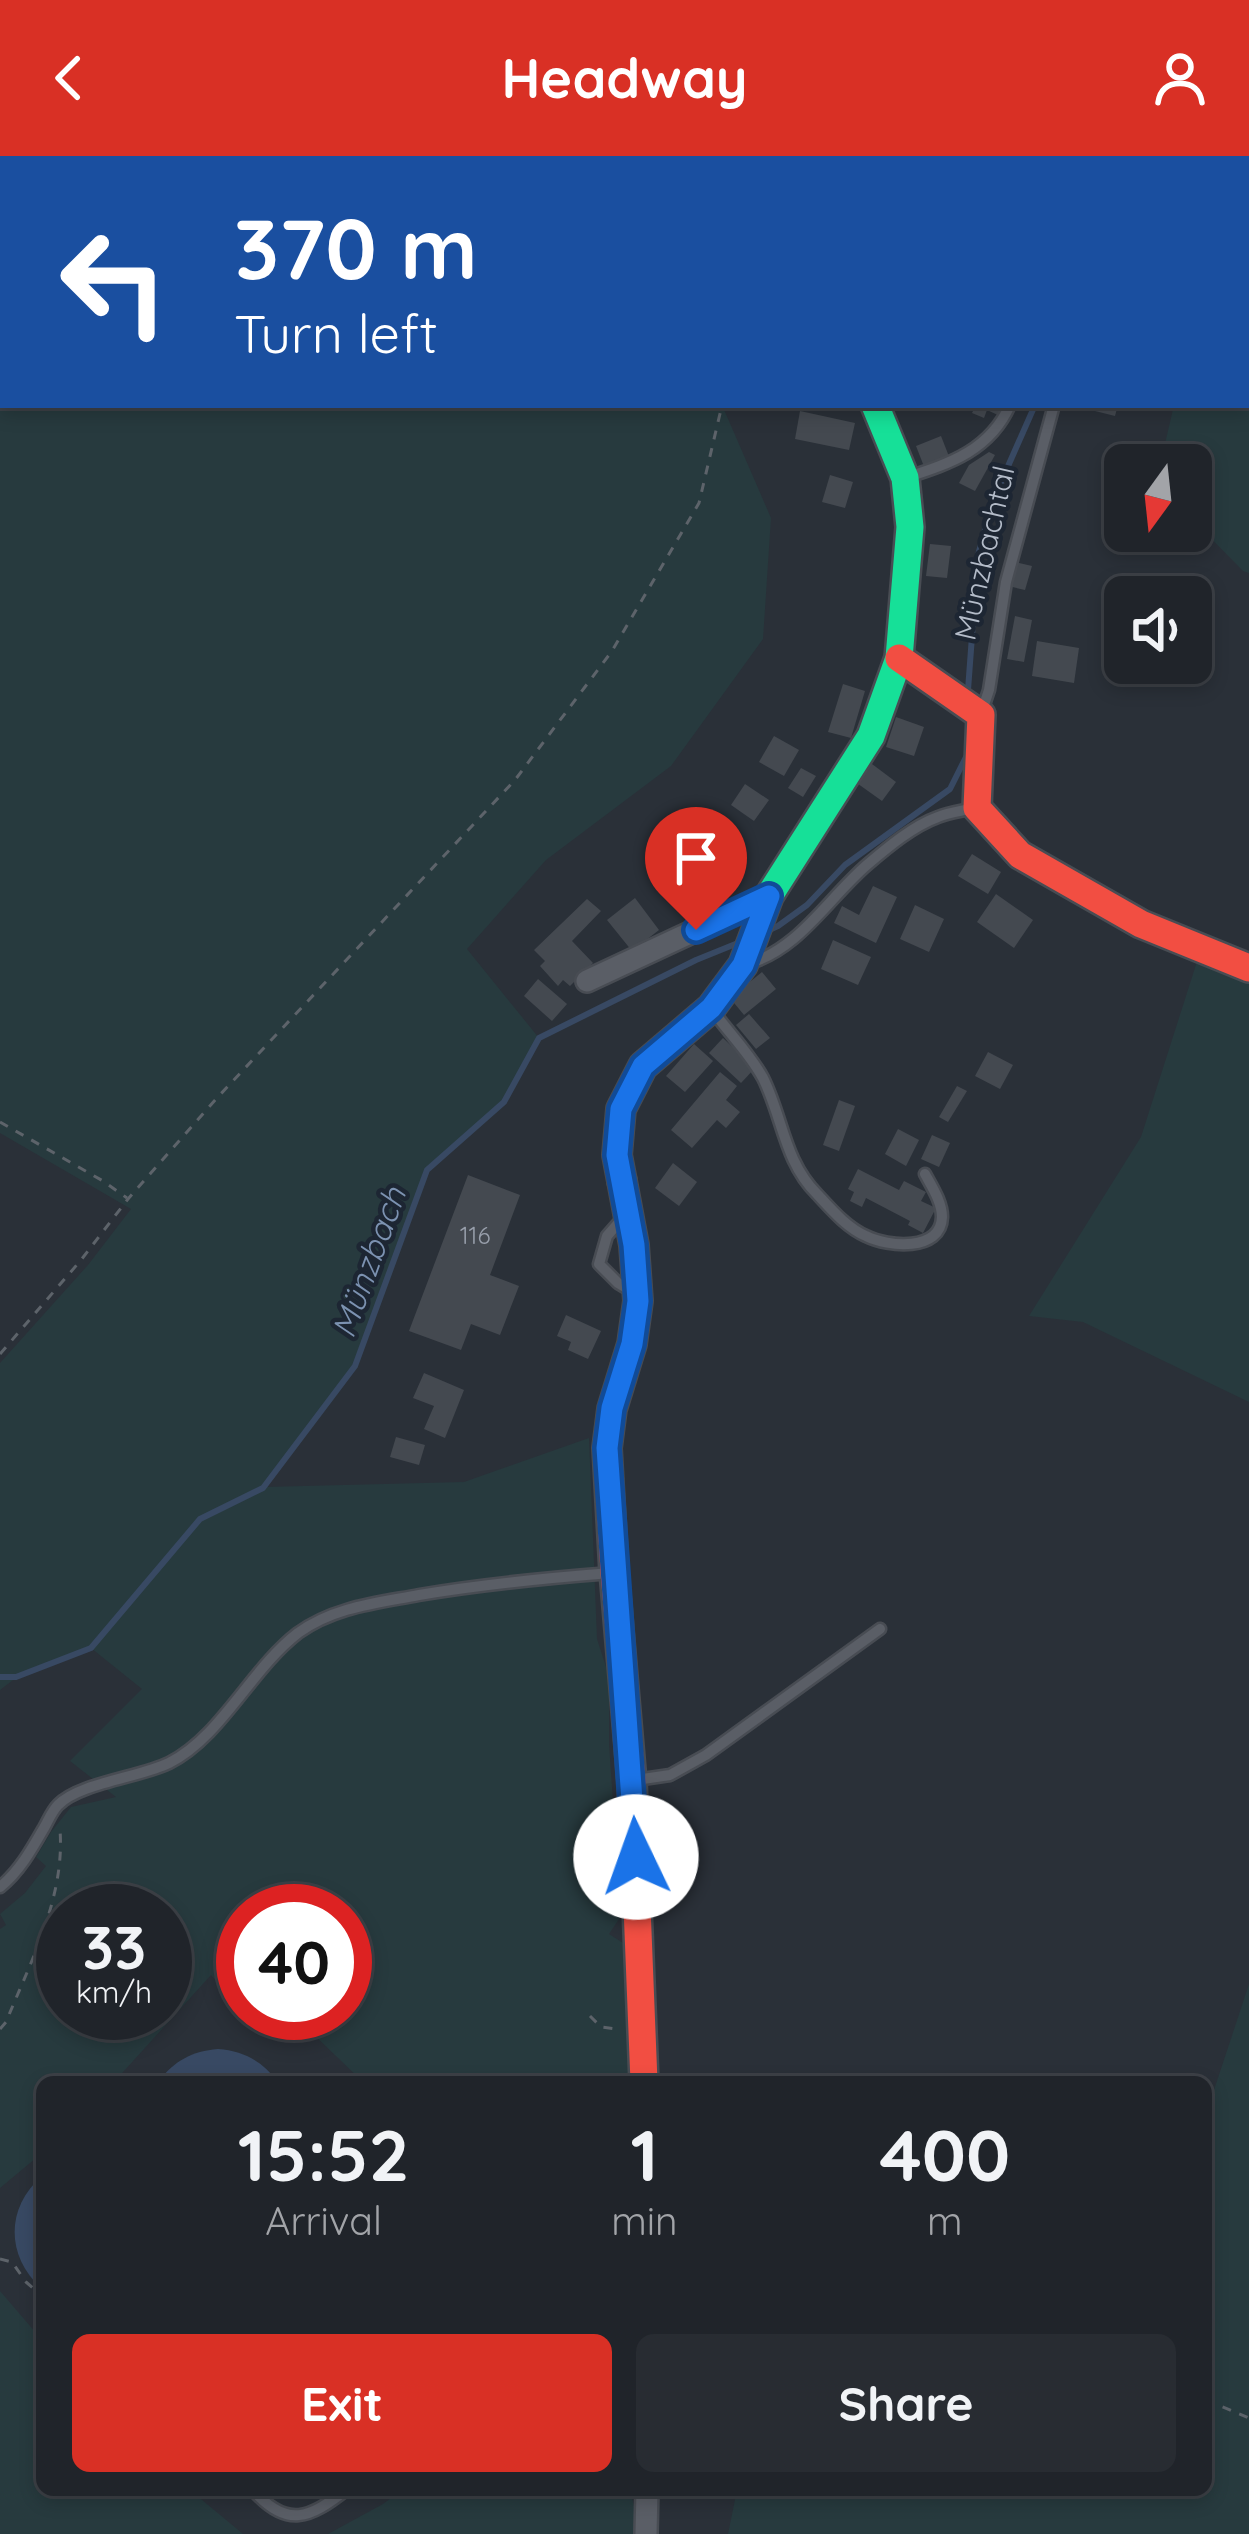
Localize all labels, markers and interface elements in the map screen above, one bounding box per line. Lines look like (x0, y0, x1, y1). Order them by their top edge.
text: Headway (501, 44, 748, 112)
icon: back (36, 45, 102, 111)
icon: person (1147, 45, 1213, 111)
text: 370 m (234, 195, 478, 300)
icon: left (36, 204, 192, 360)
text: Turn left (234, 299, 438, 367)
north arrow (1104, 444, 1212, 552)
map controls (1104, 444, 1212, 684)
street label: Münzbachtal (945, 462, 1023, 644)
button: sound (1104, 576, 1212, 684)
pin (645, 807, 747, 930)
icon: arrive (663, 825, 729, 891)
water label: Münzbach (322, 1180, 415, 1343)
house number: 116 (460, 1220, 490, 1250)
position arrow (573, 1794, 699, 1920)
speed limit sign: 40 (216, 1884, 372, 2040)
text: 33 (82, 1909, 146, 1984)
text: km/h (76, 1973, 152, 2011)
text: 15:52 (238, 2109, 409, 2199)
text: 1 (630, 2109, 658, 2199)
text: 400 (879, 2109, 1010, 2199)
text: Arrival (265, 2196, 382, 2245)
text: min (611, 2196, 678, 2245)
text: m (927, 2196, 963, 2245)
button: Exit (72, 2334, 612, 2472)
button: Share (636, 2334, 1176, 2472)

